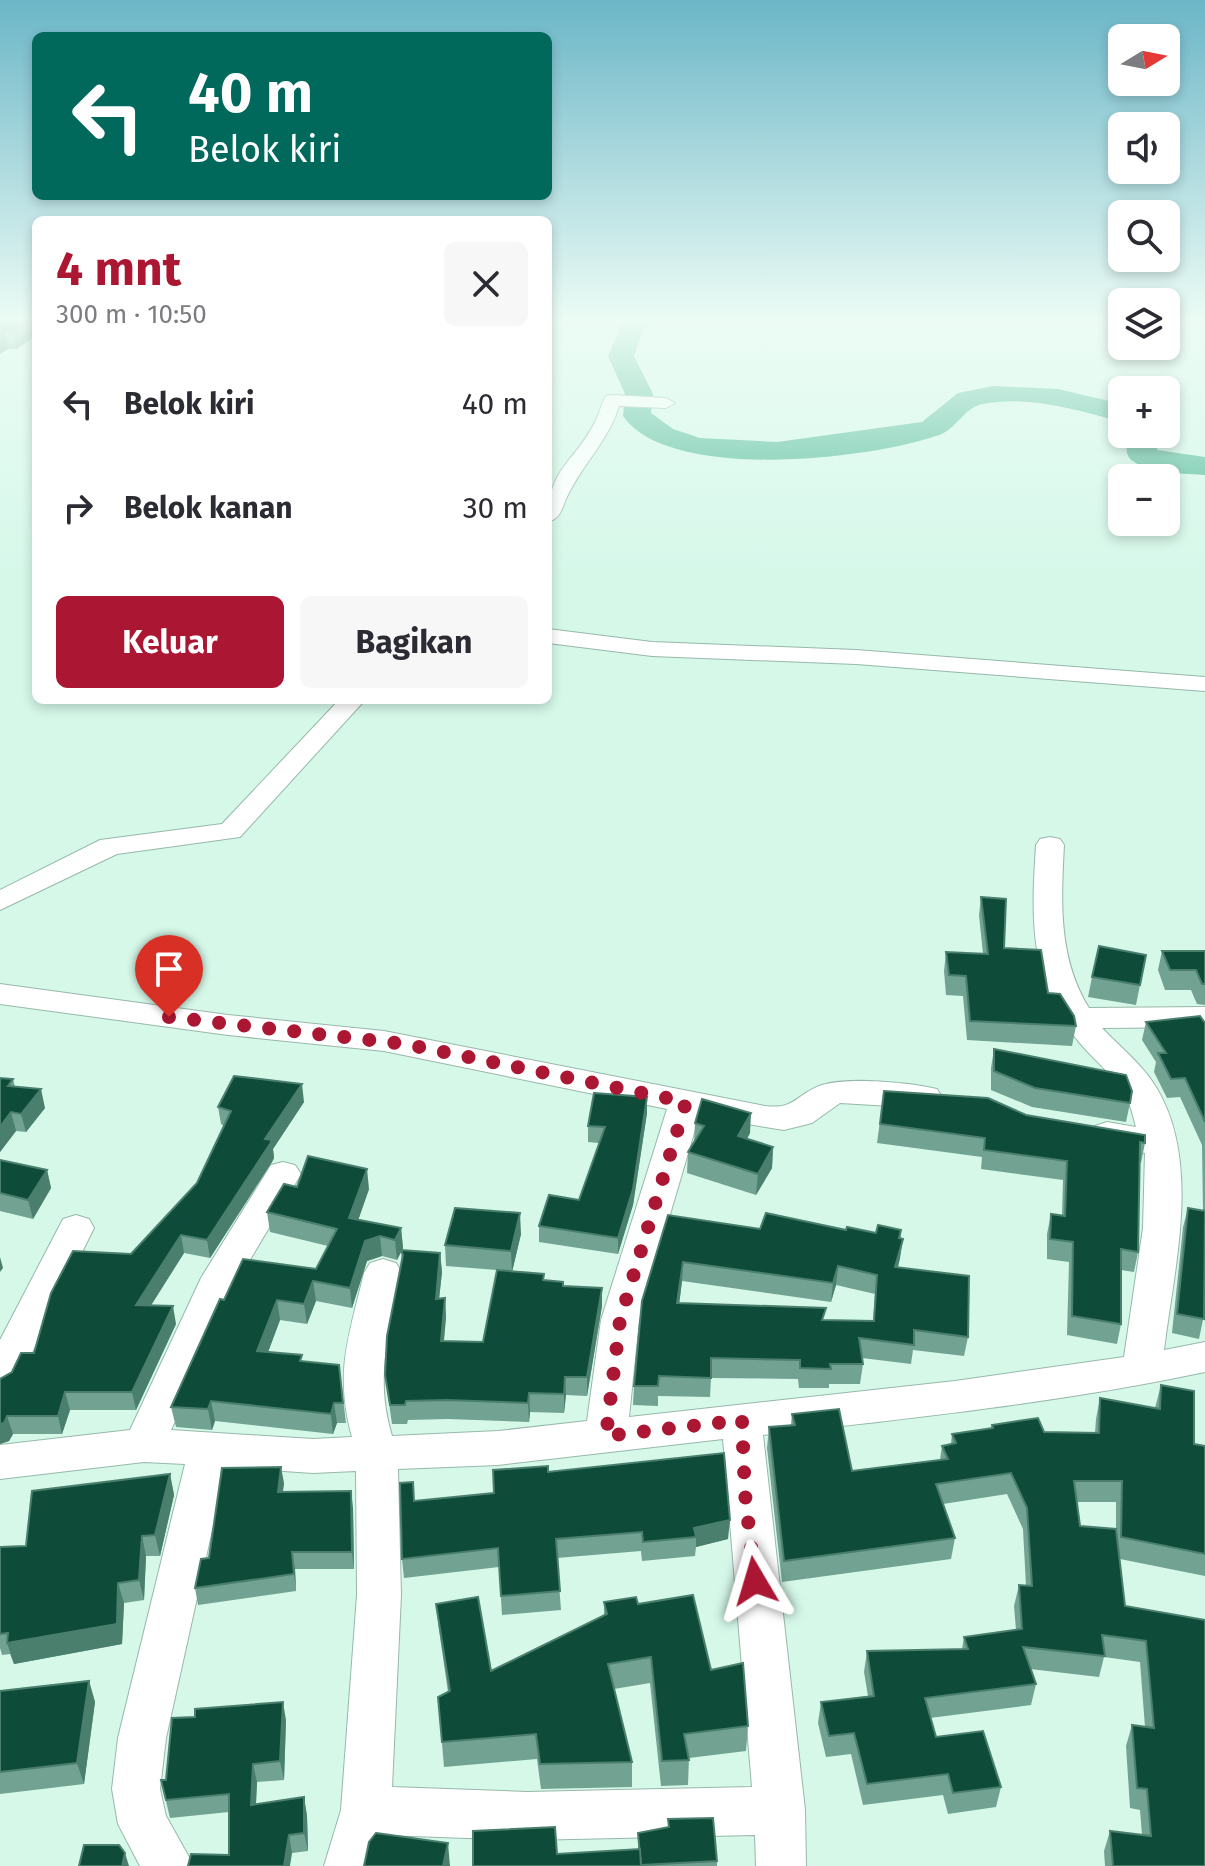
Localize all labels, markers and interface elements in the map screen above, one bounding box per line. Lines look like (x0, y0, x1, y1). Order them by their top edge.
north arrow (1108, 24, 1180, 96)
map controls (1108, 24, 1180, 536)
text: 40 m (188, 60, 313, 127)
icon: left (56, 64, 160, 168)
button: sound (1108, 112, 1180, 184)
text: Belok kiri (188, 128, 342, 172)
button: search (1108, 200, 1180, 272)
text: 4 mnt (56, 240, 181, 298)
button: close (444, 242, 528, 326)
button: layers (1108, 288, 1180, 360)
text: 300 m · 10:50 (56, 299, 207, 330)
button: + (1108, 376, 1180, 448)
icon: left (56, 382, 100, 426)
text: Belok kiri (124, 386, 255, 422)
text: 40 m (462, 386, 528, 422)
button: − (1108, 464, 1180, 536)
icon: right (56, 486, 100, 530)
text: Belok kanan (124, 490, 293, 526)
text: 30 m (463, 490, 528, 526)
button: Keluar (56, 596, 284, 688)
button: Bagikan (300, 596, 528, 688)
pin (135, 935, 203, 1017)
icon: arrive (147, 947, 191, 991)
position arrow (713, 1539, 797, 1623)

